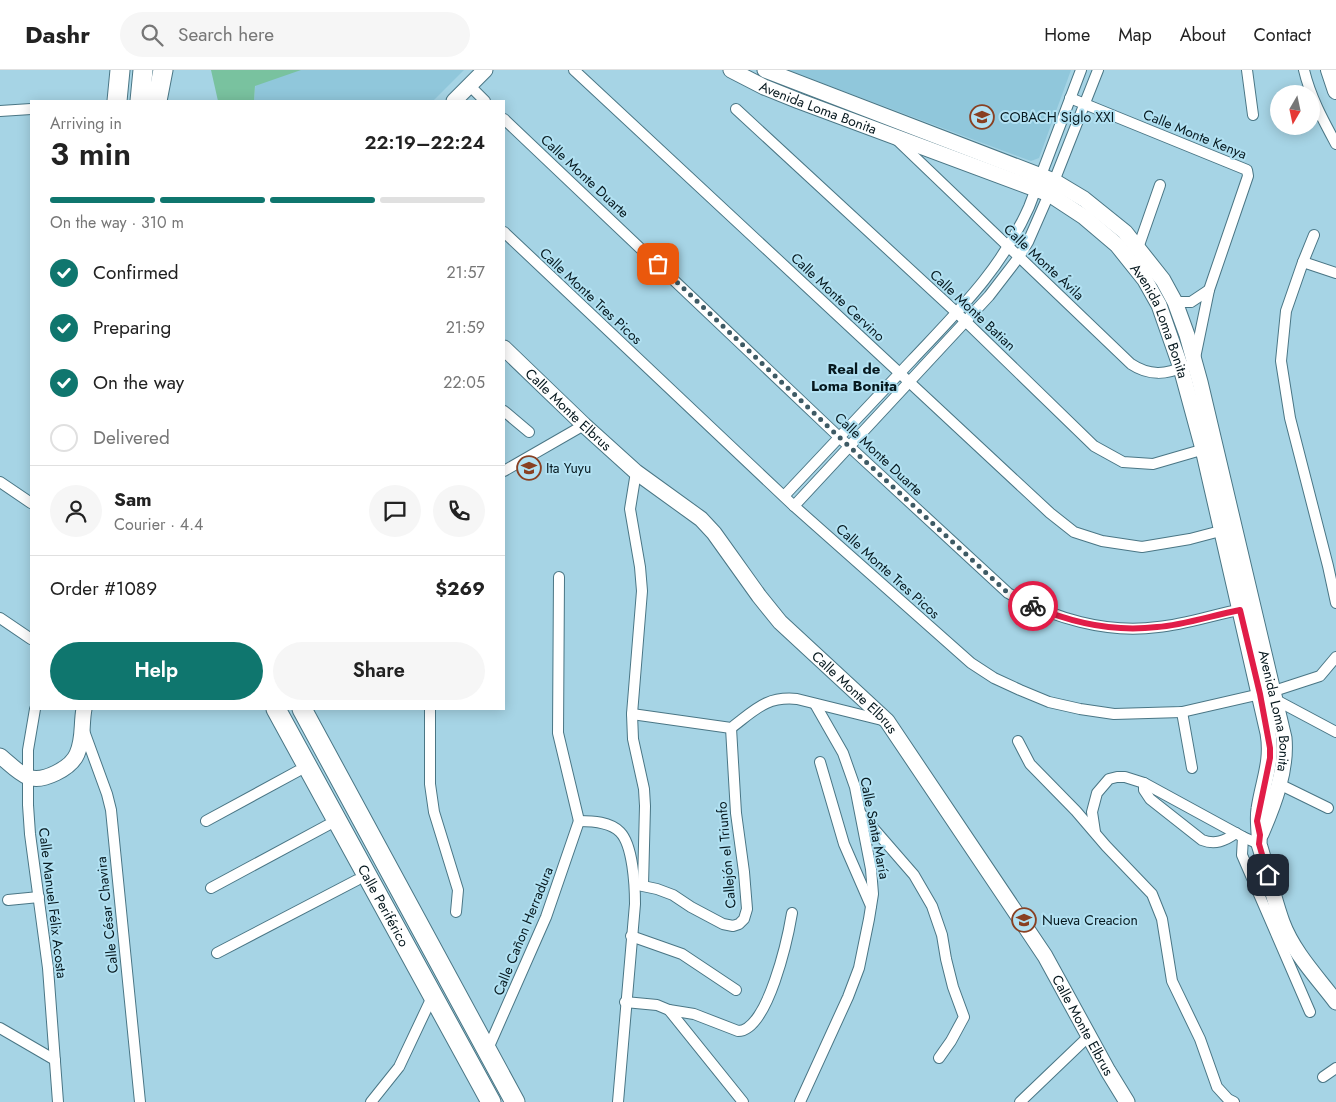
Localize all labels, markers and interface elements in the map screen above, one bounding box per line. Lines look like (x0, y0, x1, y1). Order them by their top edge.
search box (120, 12, 470, 57)
text: Dashr (25, 17, 90, 52)
icon: search (138, 21, 166, 49)
text: Search here (178, 21, 274, 48)
text: Home (1044, 22, 1090, 48)
text: Map (1118, 22, 1152, 48)
text: About (1180, 22, 1225, 48)
text: Contact (1253, 22, 1311, 48)
street label: Avenida Loma Bonita (756, 76, 880, 139)
north arrow (1270, 85, 1320, 135)
map controls (1270, 85, 1320, 135)
school or university icon: COBACH Siglo XXI (969, 104, 995, 130)
street label: Calle Monte Kenya (1140, 104, 1250, 164)
place label: COBACH Siglo XXI (1000, 107, 1114, 127)
text: Arriving in (50, 112, 122, 135)
text: 22:19–22:24 (365, 129, 485, 156)
street label: Calle Monte Duarte (536, 130, 634, 222)
text: 3 min (50, 131, 131, 177)
text: On the way · 310 m (50, 211, 184, 234)
street label: Calle Monte Ávila (999, 219, 1089, 305)
street label: Calle Monte Tres Picos (535, 243, 647, 349)
pin (637, 243, 679, 285)
street label: Calle Monte Cervino (787, 248, 890, 346)
icon: bag (644, 250, 672, 278)
icon: check (50, 259, 78, 287)
text: Confirmed (93, 259, 179, 286)
street label: Avenida Loma Bonita (1126, 259, 1193, 380)
text: 21:57 (446, 261, 485, 284)
street label: Calle Monte Batian (926, 265, 1020, 355)
icon: check (50, 314, 78, 342)
text: Preparing (93, 314, 171, 341)
text: 21:59 (446, 316, 485, 339)
district label: Real de Loma Bonita (811, 358, 897, 397)
street label: Calle Monte Elbrus (521, 364, 616, 455)
icon: check (50, 369, 78, 397)
text: On the way (93, 369, 184, 396)
text: 22:05 (443, 371, 485, 394)
street label: Calle Monte Duarte (830, 408, 928, 500)
text: Delivered (93, 424, 170, 451)
school or university icon: Ita Yuyu (516, 455, 542, 481)
place label: Ita Yuyu (546, 458, 591, 478)
button: person (50, 485, 102, 537)
button: chat (369, 485, 421, 537)
button: phone (433, 485, 485, 537)
text: Sam (114, 486, 152, 513)
text: Courier · 4.4 (114, 513, 203, 536)
street label: Calle Monte Tres Picos (832, 519, 945, 623)
text: Order #1089 (50, 575, 157, 602)
text: $269 (435, 575, 485, 602)
courier (1008, 581, 1058, 631)
icon: bike (1019, 592, 1047, 620)
button: Help (50, 642, 263, 700)
button: Share (273, 642, 485, 700)
street label: Calle Monte Elbrus (807, 646, 903, 738)
street label: Avenida Loma Bonita (1254, 648, 1294, 773)
street label: Calle Santa María (855, 775, 895, 881)
street label: Callejón el Triunfo (711, 800, 741, 909)
street label: Calle Manuel Félix Acosta (34, 827, 72, 979)
pin (1247, 854, 1289, 896)
street label: Calle César Chavira (91, 856, 123, 974)
street label: Calle Periférico (353, 861, 414, 951)
icon: home (1254, 861, 1282, 889)
street label: Calle Cañon Herradura (488, 864, 558, 998)
school or university icon: Nueva Creacion (1011, 907, 1037, 933)
place label: Nueva Creacion (1042, 910, 1138, 930)
street label: Calle Monte Elbrus (1047, 971, 1119, 1080)

